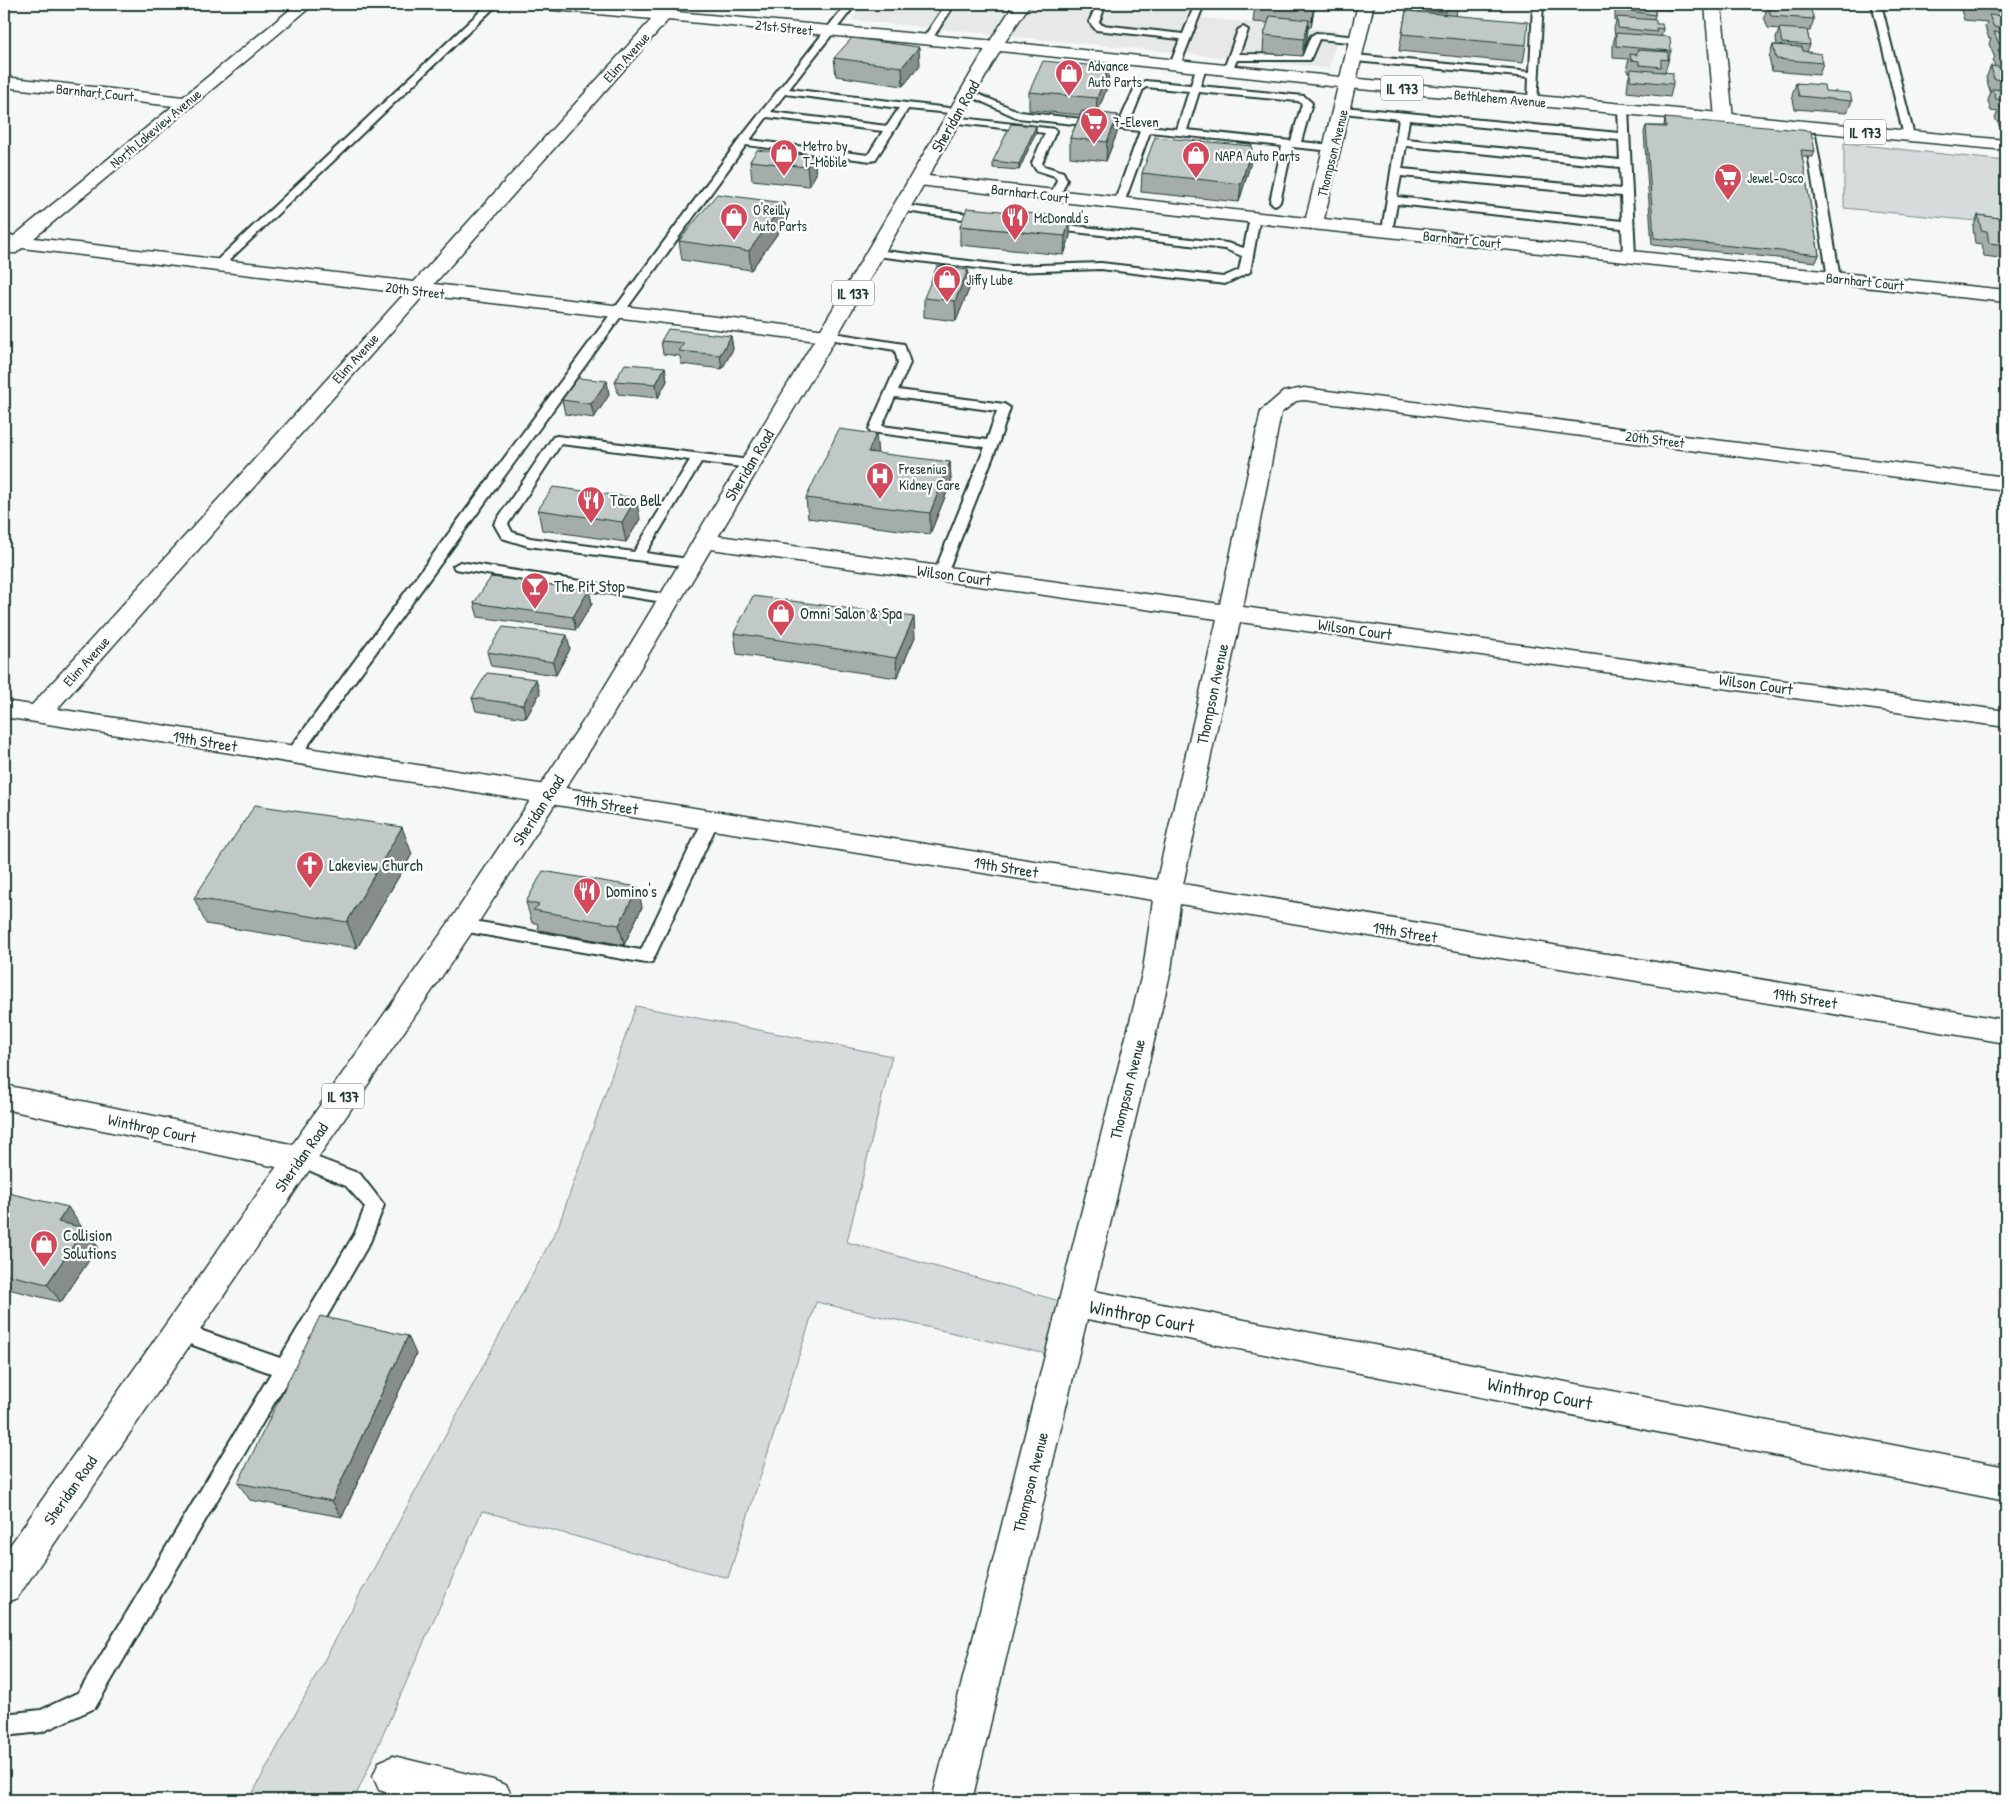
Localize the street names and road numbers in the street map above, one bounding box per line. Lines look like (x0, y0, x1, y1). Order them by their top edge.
street label: 21st Street (754, 15, 814, 39)
street label: Elim Avenue (598, 28, 654, 86)
street label: Sheridan Road (926, 76, 984, 156)
road number: IL 173 (1381, 76, 1423, 100)
street label: Barnhart Court (55, 78, 135, 106)
street label: North Lakeview Avenue (105, 84, 205, 172)
street label: Bethlehem Avenue (1453, 85, 1547, 112)
street label: Thompson Avenue (1312, 107, 1353, 199)
road number: IL 173 (1844, 120, 1886, 144)
street label: Barnhart Court (990, 179, 1070, 207)
street label: Barnhart Court (1422, 225, 1502, 253)
street label: Barnhart Court (1825, 267, 1905, 295)
street label: 20th Street (384, 277, 446, 303)
road number: IL 137 (832, 280, 874, 306)
street label: Elim Avenue (327, 329, 383, 387)
street label: Sheridan Road (719, 425, 779, 505)
street label: 20th Street (1624, 426, 1686, 452)
street label: Wilson Court (916, 559, 993, 591)
street label: Wilson Court (1317, 613, 1394, 645)
street label: Elim Avenue (58, 632, 114, 690)
street label: Thompson Avenue (1191, 641, 1234, 746)
street label: Wilson Court (1718, 668, 1795, 700)
street label: 19th Street (171, 725, 239, 757)
street label: Sheridan Road (507, 771, 569, 849)
street label: 19th Street (572, 788, 640, 820)
street label: 19th Street (972, 851, 1040, 883)
street label: 19th Street (1371, 916, 1439, 948)
street label: 19th Street (1771, 982, 1839, 1014)
street label: Thompson Avenue (1104, 1036, 1150, 1141)
road number: IL 137 (322, 1084, 364, 1108)
street label: Winthrop Court (106, 1108, 198, 1148)
street label: Sheridan Road (269, 1118, 333, 1196)
street label: Winthrop Court (1087, 1293, 1197, 1339)
street label: Winthrop Court (1485, 1370, 1595, 1416)
street label: Thompson Avenue (1007, 1429, 1053, 1534)
street label: Sheridan Road (38, 1451, 102, 1529)

